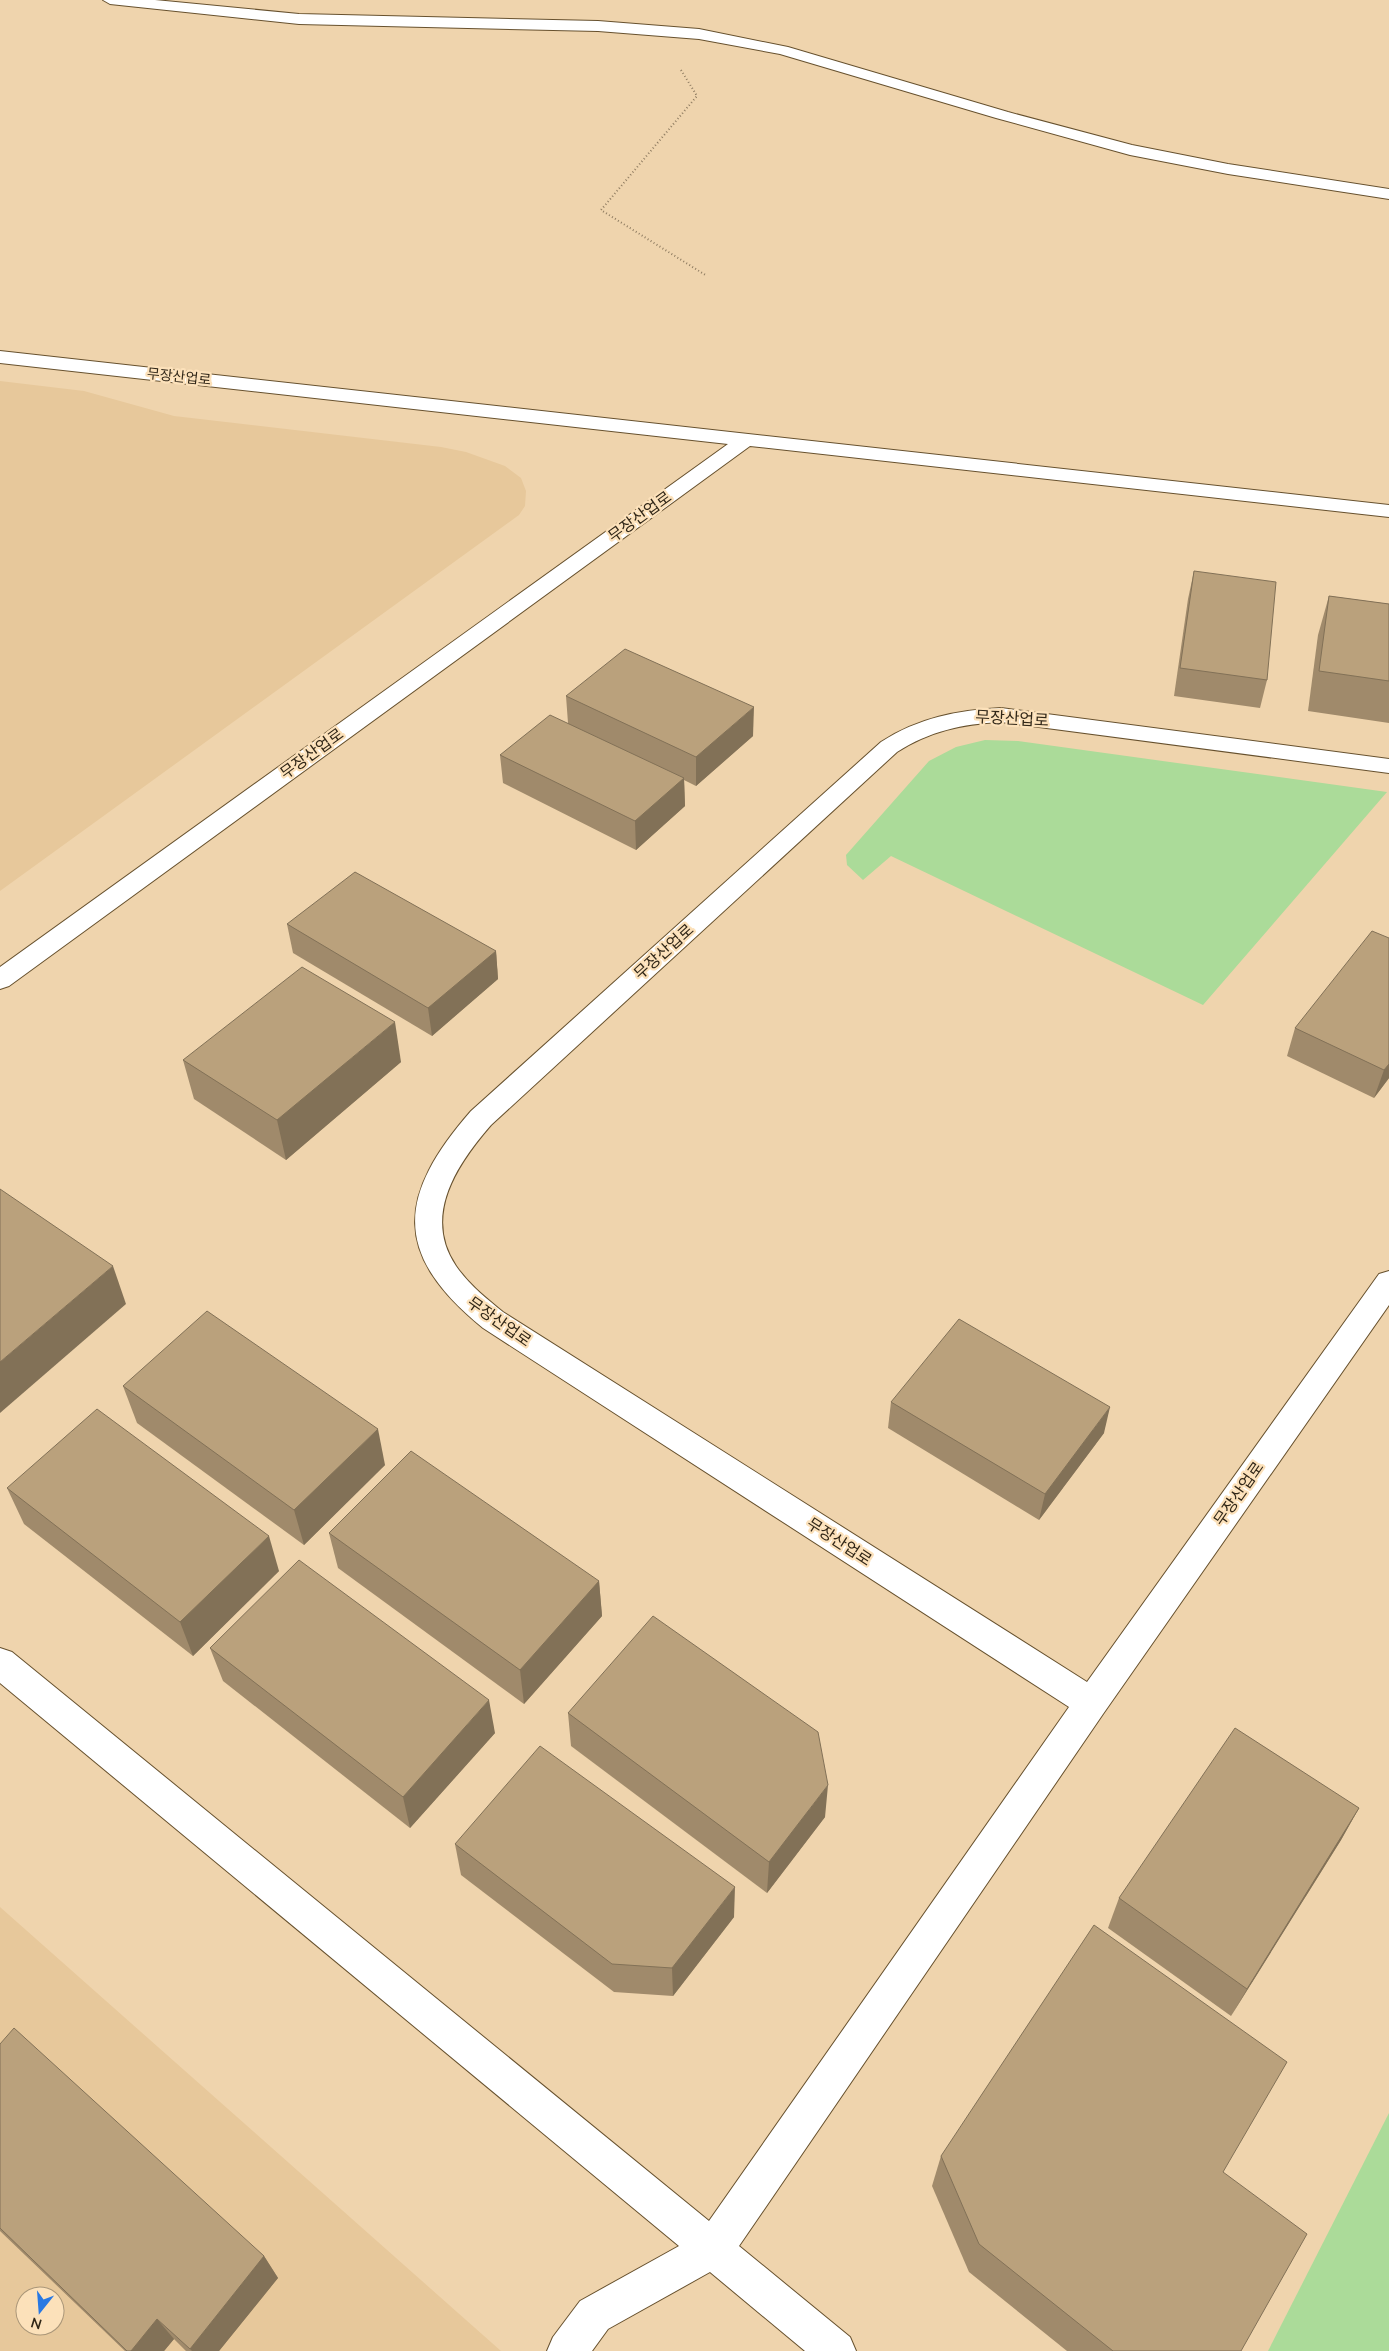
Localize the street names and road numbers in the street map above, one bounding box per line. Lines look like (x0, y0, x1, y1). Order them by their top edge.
street label: 무장산업로 (146, 364, 212, 390)
street label: 무장산업로 (604, 486, 676, 548)
street label: 무장산업로 (975, 706, 1050, 732)
street label: 무장산업로 (276, 723, 348, 785)
street label: 무장산업로 (629, 919, 699, 985)
street label: 무장산업로 (463, 1292, 536, 1352)
street label: 무장산업로 (1209, 1457, 1269, 1530)
street label: 무장산업로 (802, 1513, 876, 1571)

